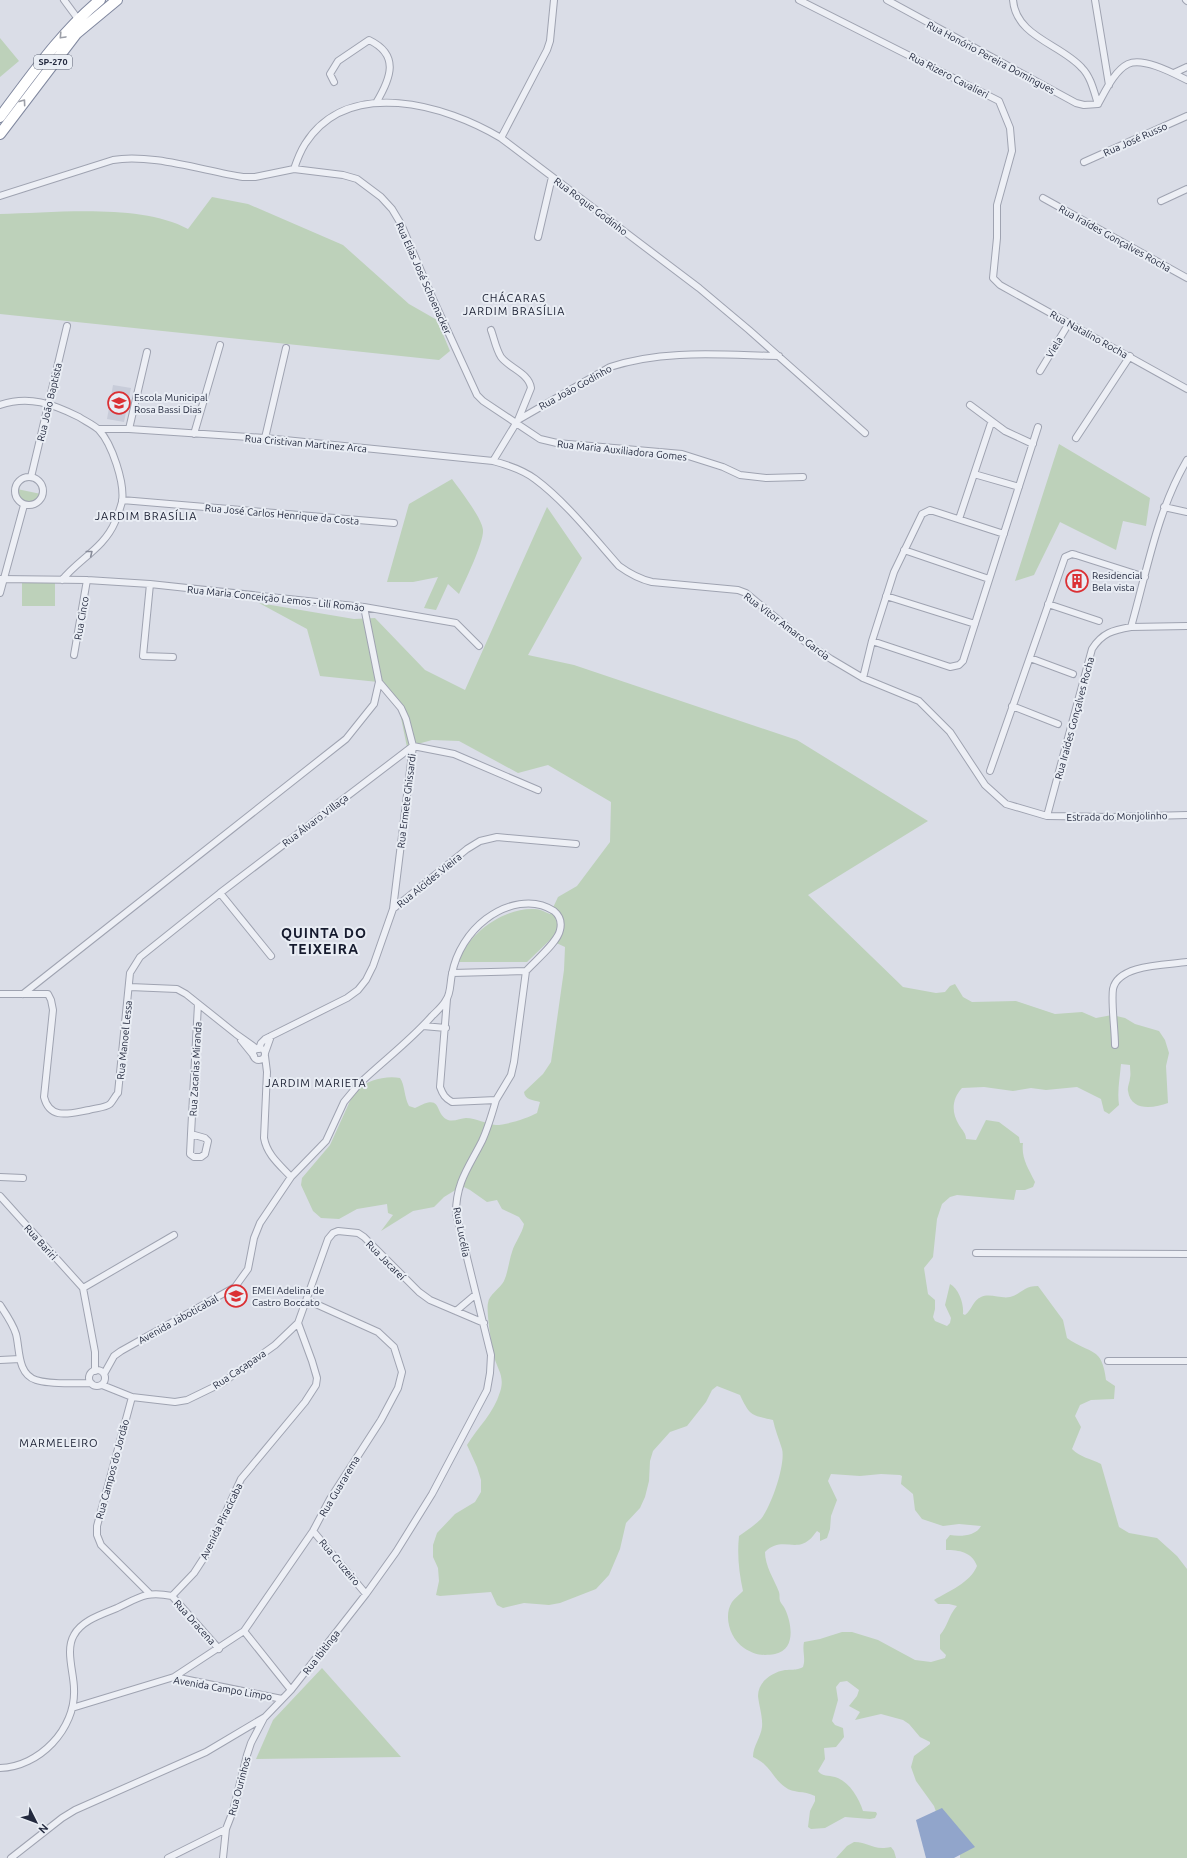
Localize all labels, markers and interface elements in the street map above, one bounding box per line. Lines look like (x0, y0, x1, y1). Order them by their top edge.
street label: Rua Honório Pereira Domingues (925, 19, 1057, 96)
one-way arrow (59, 31, 67, 39)
street label: Rua Rizero Cavalieri (907, 51, 991, 100)
road number: SP-270 (34, 55, 72, 69)
one-way arrow (18, 100, 25, 107)
street label: Rua José Russo (1102, 120, 1169, 158)
street label: Rua Roque Godinho (552, 175, 630, 238)
street label: Rua Iraídes Gonçalves Rocha (1057, 203, 1173, 274)
street label: Rua Elias José Schoenacker (394, 221, 453, 336)
district label: CHÁCARAS JARDIM BRASÍLIA (463, 291, 565, 317)
street label: Rua Natalino Rocha (1048, 308, 1130, 360)
street label: Viela (1044, 335, 1065, 360)
street label: Rua João Baptista (35, 362, 64, 443)
street label: Rua João Godinho (537, 363, 614, 412)
school or university icon: Escola Municipal Rosa Bassi Dias (106, 390, 132, 416)
place label: Escola Municipal Rosa Bassi Dias (134, 392, 208, 415)
street label: Rua Cristivan Martinez Arca (244, 433, 367, 454)
street label: Rua Maria Auxiliadora Gomes (556, 438, 687, 463)
street label: Rua José Carlos Henrique da Costa (204, 502, 360, 527)
district label: JARDIM BRASÍLIA (95, 509, 197, 522)
one-way arrow (86, 551, 93, 558)
building icon: Residencial Bela vista (1064, 568, 1090, 594)
place label: Residencial Bela vista (1092, 570, 1143, 593)
street label: Rua Maria Conceição Lemos - Lili Romão (187, 584, 365, 613)
street label: Rua Vitor Amaro Garcia (742, 591, 832, 662)
street label: Rua Cinco (72, 595, 91, 641)
street label: Rua Iraídes Gonçalves Rocha (1053, 656, 1096, 781)
street label: Rua Ermete Ghissardi (395, 753, 418, 849)
street label: Rua Álvaro Villaça (280, 791, 350, 849)
street label: Estrada do Monjolinho (1066, 810, 1168, 823)
street label: Rua Alcides Vieira (395, 851, 464, 910)
district label: QUINTA DO TEIXEIRA (281, 925, 367, 957)
street label: Rua Manoel Lessa (115, 1000, 134, 1080)
street label: Rua Zacarias Miranda (188, 1021, 203, 1117)
district label: JARDIM MARIETA (265, 1077, 367, 1089)
street label: Rua Lucélia (451, 1206, 472, 1258)
street label: Rua Bariri (22, 1223, 59, 1262)
street label: Rua Jacareí (364, 1238, 408, 1283)
school or university icon: EMEI Adelina de Castro Boccato (223, 1283, 249, 1309)
place label: EMEI Adelina de Castro Boccato (252, 1285, 324, 1308)
street label: Avenida Jaboticabal (136, 1293, 220, 1346)
street label: Rua Caçapava (211, 1348, 268, 1391)
street label: Rua Campos do Jordão (94, 1418, 131, 1520)
district label: MARMELEIRO (19, 1437, 99, 1449)
street label: Rua Guararema (317, 1454, 362, 1519)
street label: Avenida Piracicaba (198, 1481, 245, 1561)
street label: Rua Cruzeiro (317, 1537, 362, 1588)
street label: Rua Dracena (172, 1598, 218, 1647)
street label: Rua Ibitinga (301, 1628, 342, 1677)
street label: Avenida Campo Limpo (173, 1674, 273, 1703)
street label: Rua Ourinhos (226, 1755, 253, 1817)
north arrow (16, 1802, 56, 1842)
text: N (36, 1822, 51, 1836)

